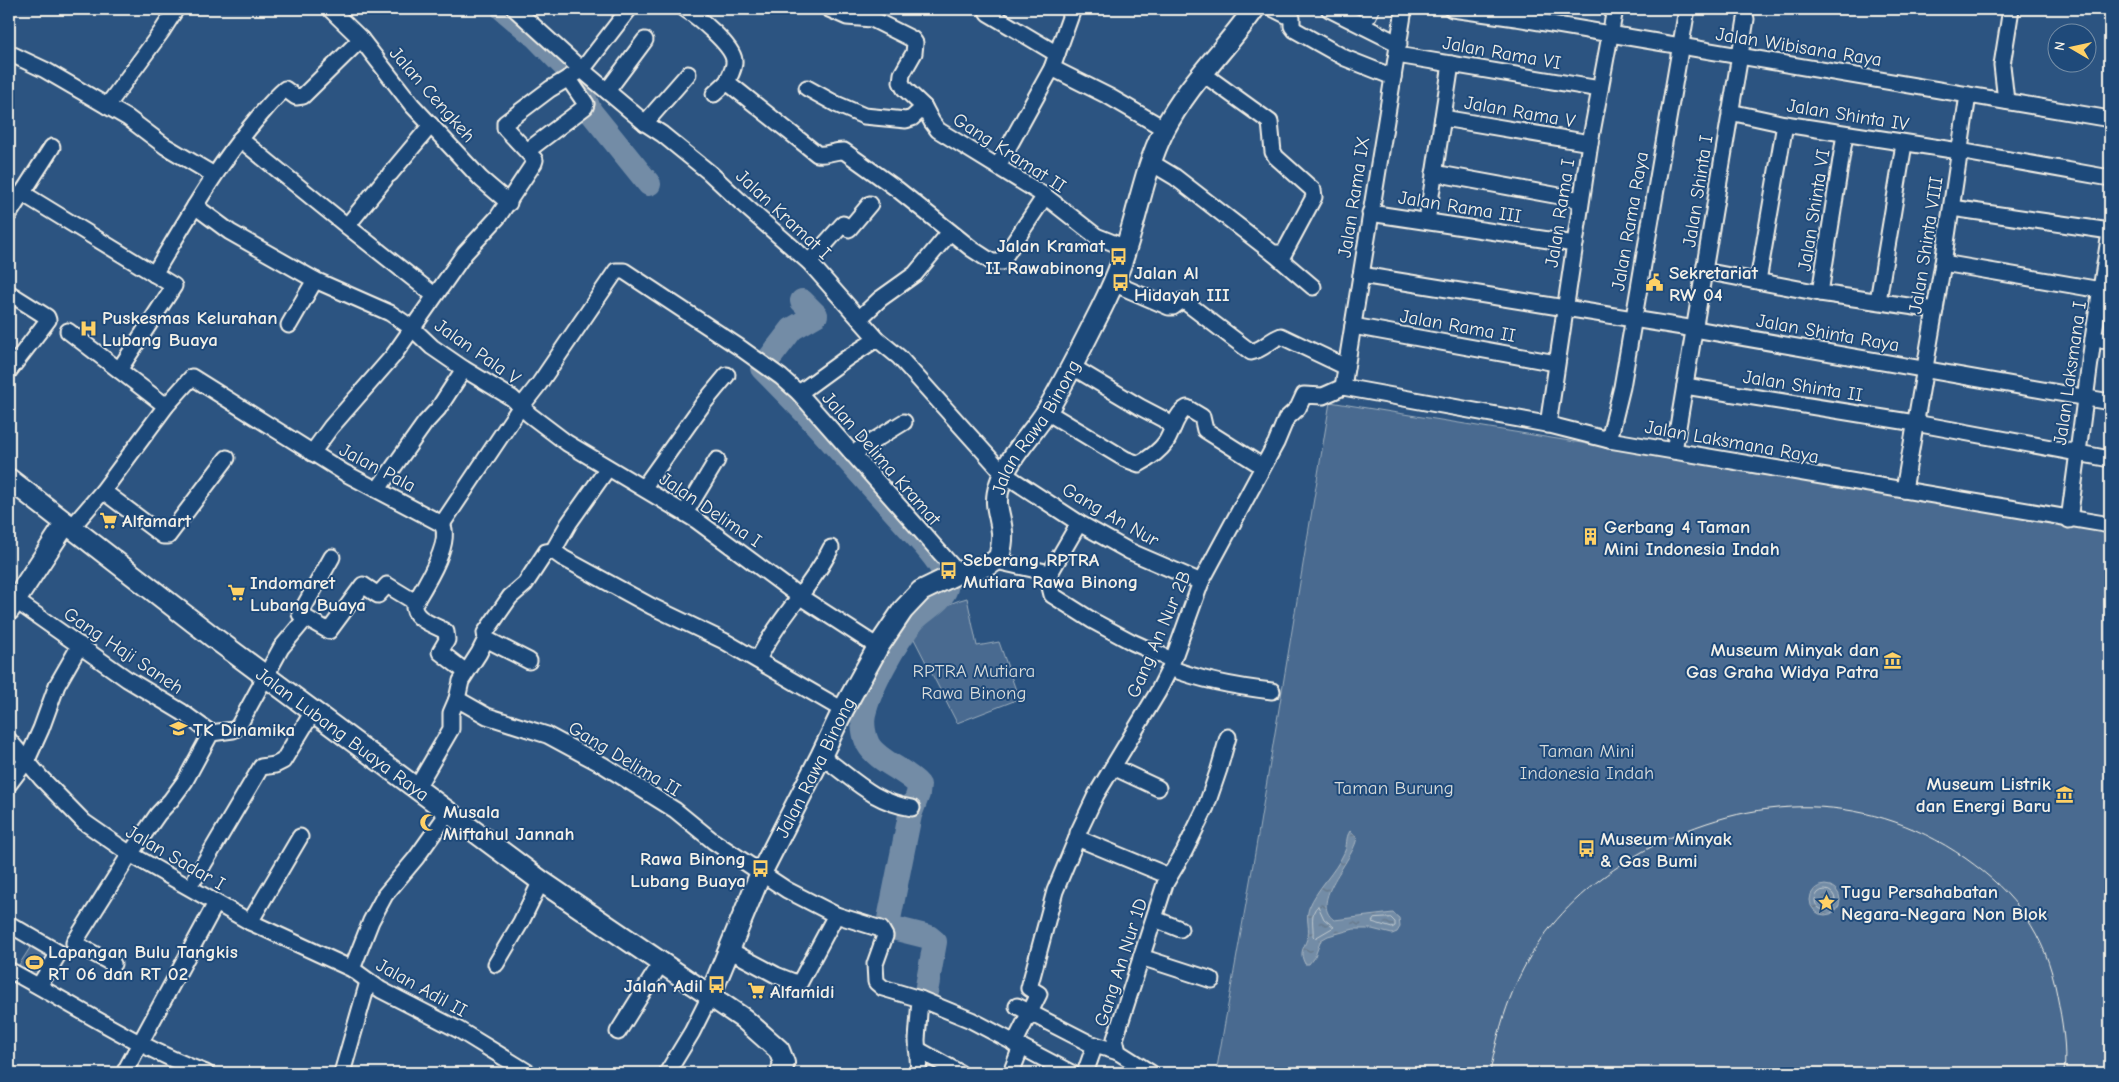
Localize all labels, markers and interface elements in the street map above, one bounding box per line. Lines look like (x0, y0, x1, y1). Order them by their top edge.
north arrow (2046, 22, 2096, 72)
street label: Jalan Wibisana Raya (1714, 23, 1883, 71)
street label: Jalan Rama VI (1441, 32, 1563, 74)
text: N (2051, 40, 2069, 52)
street label: Jalan Cengkeh (385, 42, 480, 147)
street label: Jalan Rama V (1463, 91, 1578, 133)
street label: Jalan Shinta IV (1785, 94, 1911, 136)
street label: Gang Kramat II (949, 108, 1070, 198)
street label: Jalan Shinta I (1678, 133, 1718, 249)
street label: Jalan Rama IX (1334, 135, 1374, 259)
street label: Jalan Shinta VI (1793, 147, 1835, 273)
street label: Jalan Rama Raya (1607, 150, 1653, 293)
street label: Jalan Rama I (1541, 157, 1579, 269)
street label: Jalan Kramat I (731, 165, 835, 264)
street label: Jalan Shinta VIII (1904, 175, 1948, 315)
street label: Jalan Rama III (1397, 186, 1523, 228)
place label: Jalan Kramat II Rawabinong (985, 235, 1106, 279)
bus stop icon: Jalan Kramat II Rawabinong (1109, 246, 1129, 266)
place label: Jalan Al Hidayah III (1134, 262, 1230, 306)
place label: Sekretariat RW 04 (1669, 262, 1759, 306)
bus stop icon: Jalan Al Hidayah III (1110, 273, 1130, 293)
public building icon: Sekretariat RW 04 (1645, 273, 1665, 293)
street label: Jalan Laksmana I (2049, 300, 2091, 446)
street label: Jalan Rama II (1398, 305, 1517, 347)
place label: Puskesmas Kelurahan Lubang Buaya (102, 307, 278, 351)
street label: Jalan Shinta Raya (1755, 310, 1901, 356)
street label: Jalan Pala V (430, 314, 525, 390)
hospital icon: Puskesmas Kelurahan Lubang Buaya (78, 318, 98, 338)
street label: Jalan Rawa Binong (988, 356, 1085, 497)
street label: Jalan Shinta II (1741, 366, 1864, 406)
street label: Jalan Delima Kramat (817, 387, 946, 530)
street label: Jalan Laksmana Raya (1643, 416, 1821, 468)
street label: Jalan Pala (336, 439, 419, 497)
street label: Jalan Delima I (655, 468, 766, 552)
street label: Gang An Nur (1058, 478, 1163, 552)
supermarket icon: Alfamart (98, 510, 118, 530)
place label: Alfamart (122, 510, 192, 532)
place label: Gerbang 4 Taman Mini Indonesia Indah (1604, 516, 1780, 560)
building icon: Gerbang 4 Taman Mini Indonesia Indah (1580, 527, 1600, 547)
place label: Seberang RPTRA Mutiara Rawa Binong (963, 549, 1138, 593)
bus stop icon: Seberang RPTRA Mutiara Rawa Binong (939, 560, 959, 580)
street label: Gang An Nur 2B (1122, 567, 1196, 701)
place label: Indomaret Lubang Buaya (250, 572, 366, 616)
supermarket icon: Indomaret Lubang Buaya (226, 583, 246, 603)
street label: Gang Haji Saneh (59, 603, 187, 699)
place label: Museum Minyak dan Gas Graha Widya Patra (1686, 639, 1879, 683)
museum icon: Museum Minyak dan Gas Graha Widya Patra (1883, 650, 1903, 670)
park label: RPTRA Mutiara Rawa Binong (913, 660, 1035, 704)
street label: Jalan Lubang Buaya Raya (252, 663, 433, 806)
street label: Jalan Rawa Binong (771, 693, 860, 842)
street label: Gang Delima II (564, 717, 685, 801)
school or university icon: TK Dinamika (169, 719, 189, 739)
place label: TK Dinamika (193, 719, 295, 741)
park label: Taman Mini Indonesia Indah (1520, 740, 1654, 784)
place label: Museum Listrik dan Energi Baru (1916, 773, 2052, 817)
park label: Taman Burung (1334, 777, 1454, 799)
museum icon: Museum Listrik dan Energi Baru (2055, 784, 2075, 804)
place label: Musala Miftahul Jannah (443, 801, 575, 845)
mosque icon: Musala Miftahul Jannah (419, 812, 439, 832)
street label: Jalan Sadar I (122, 821, 229, 895)
place label: Museum Minyak & Gas Bumi (1600, 828, 1733, 872)
bus stop icon: Museum Minyak & Gas Bumi (1576, 839, 1596, 859)
place label: Rawa Binong Lubang Buaya (630, 848, 746, 892)
bus stop icon: Rawa Binong Lubang Buaya (750, 859, 770, 879)
place label: Tugu Persahabatan Negara-Negara Non Blok (1841, 881, 2048, 925)
place icon: Tugu Persahabatan Negara-Negara Non Blok (1817, 892, 1837, 912)
street label: Gang An Nur 1D (1090, 895, 1152, 1029)
place label: Lapangan Bulu Tangkis RT 06 dan RT 02 (48, 941, 238, 985)
sports icon: Lapangan Bulu Tangkis RT 06 dan RT 02 (24, 952, 44, 972)
street label: Jalan Adil II (372, 954, 471, 1022)
place label: Jalan Adil (624, 975, 703, 997)
bus stop icon: Jalan Adil (707, 975, 727, 995)
supermarket icon: Alfamidi (746, 981, 766, 1001)
place label: Alfamidi (770, 981, 835, 1003)

